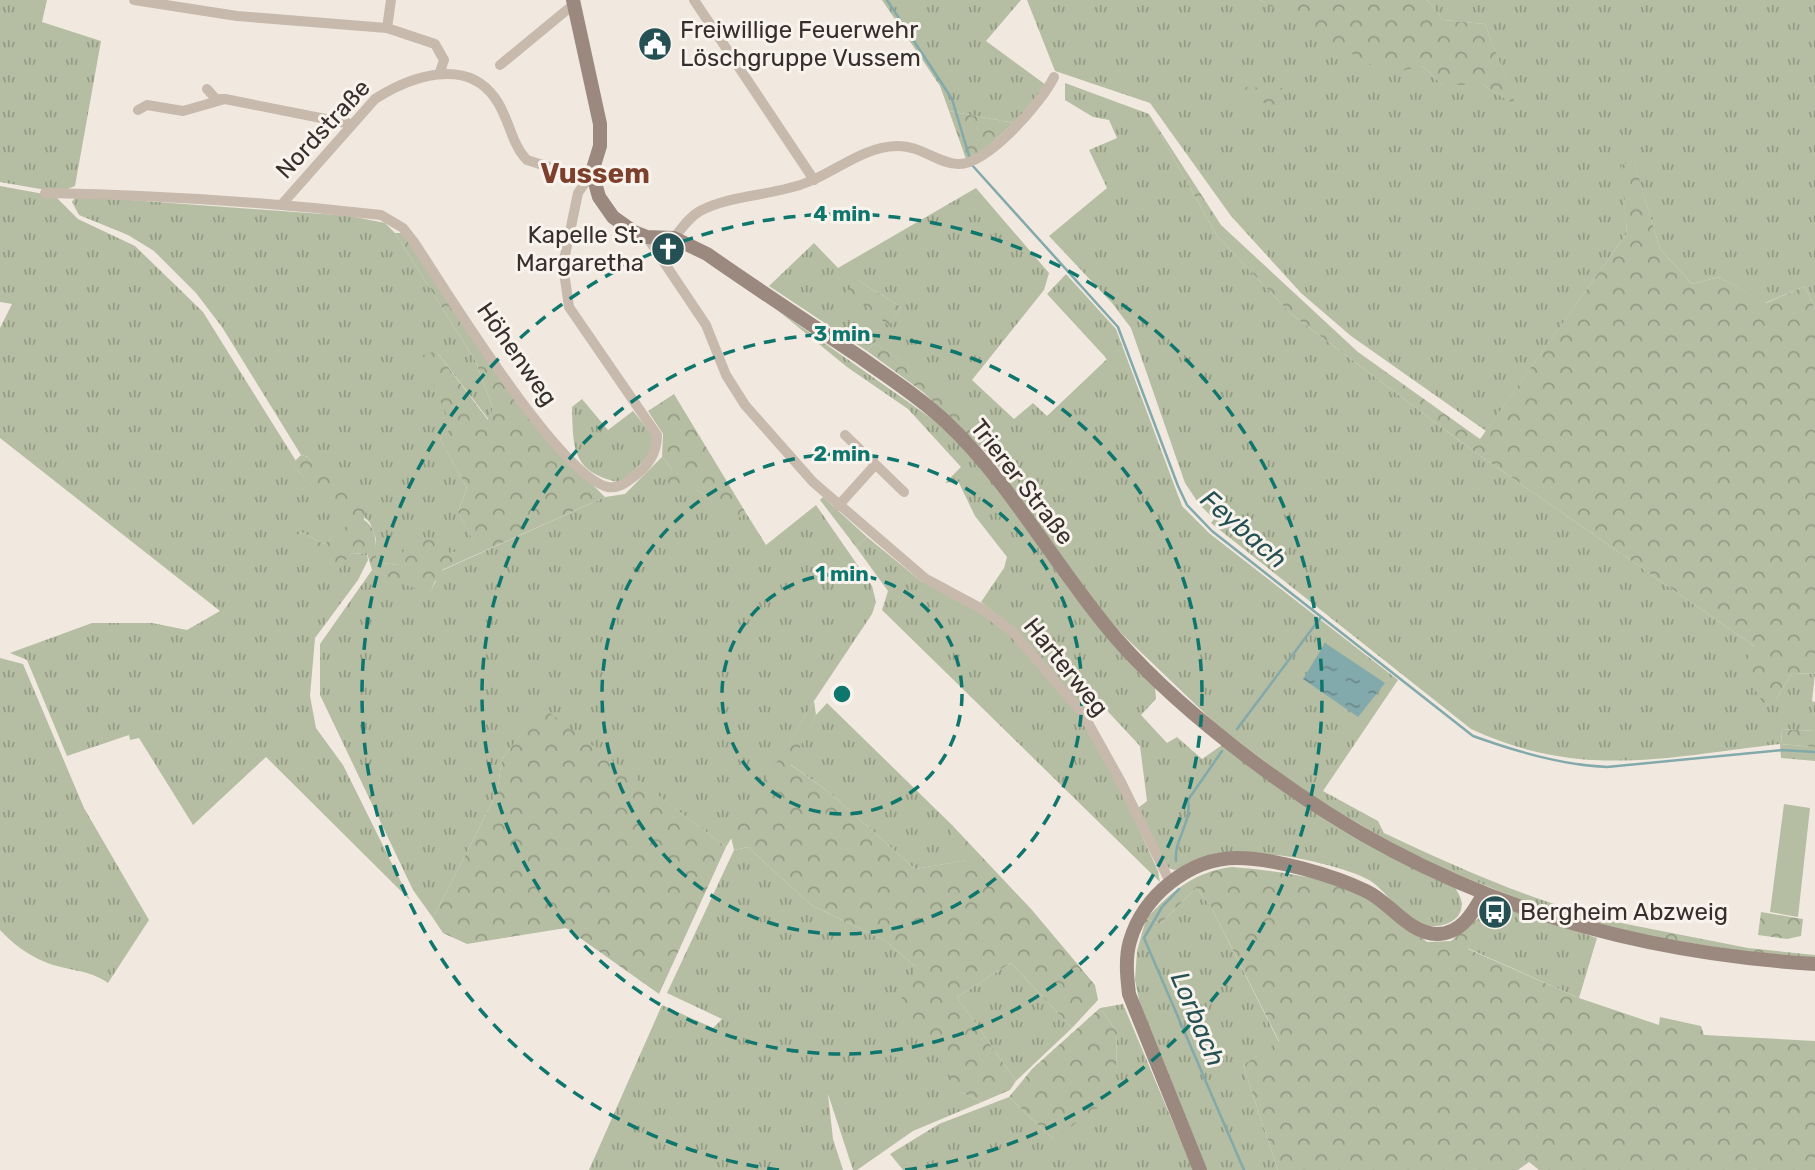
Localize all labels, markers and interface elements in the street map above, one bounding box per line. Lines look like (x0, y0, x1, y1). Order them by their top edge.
place label: Freiwillige Feuerwehr Löschgruppe Vussem (680, 16, 921, 72)
public building icon: Freiwillige Feuerwehr Löschgruppe Vussem (636, 25, 674, 63)
street label: Nordstraße (270, 74, 376, 184)
district label: Vussem (540, 157, 650, 190)
text: 4 min (813, 201, 871, 226)
place label: Kapelle St. Margaretha (516, 221, 644, 277)
church icon: Kapelle St. Margaretha (649, 230, 687, 268)
street label: Höhenweg (471, 297, 563, 411)
text: 3 min (813, 321, 871, 346)
street label: Trierer Straße (964, 414, 1080, 550)
text: 2 min (814, 441, 870, 466)
water label: Feybach (1194, 484, 1293, 575)
text: 1 min (815, 561, 869, 586)
street label: Harterweg (1018, 612, 1114, 722)
centre of rings (830, 682, 854, 706)
bus stop icon: Bergheim Abzweig (1476, 893, 1514, 931)
place label: Bergheim Abzweig (1520, 898, 1728, 926)
water label: Lorbach (1164, 967, 1231, 1071)

